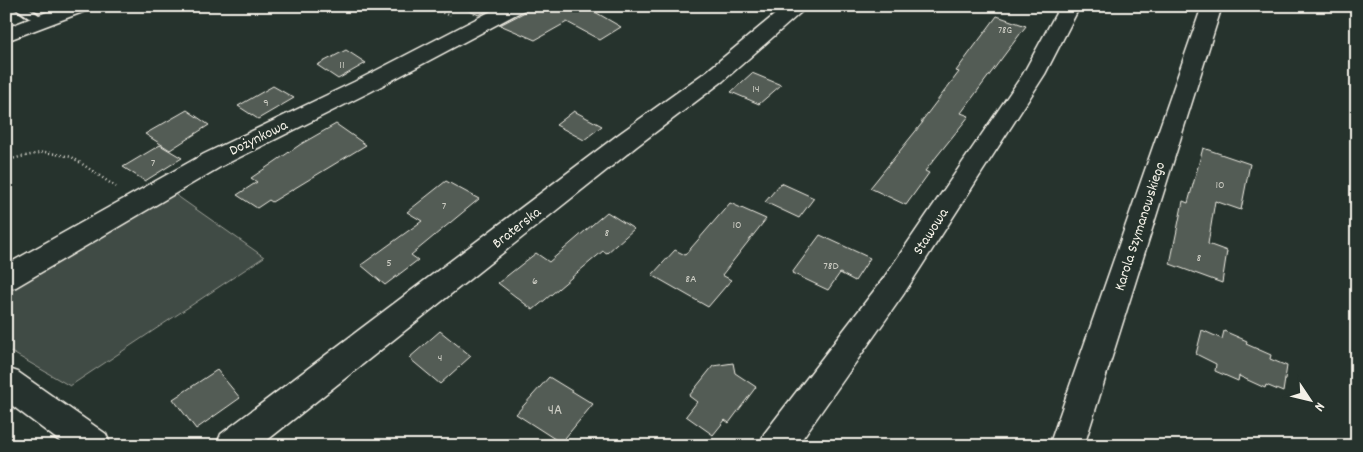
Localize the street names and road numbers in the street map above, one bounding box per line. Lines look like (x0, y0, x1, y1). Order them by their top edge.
street label: Dożynkowa (226, 115, 293, 162)
street label: Karola Szymanowskiego (1110, 159, 1172, 294)
street label: Braterska (488, 202, 547, 255)
street label: Stawowa (908, 203, 956, 260)

